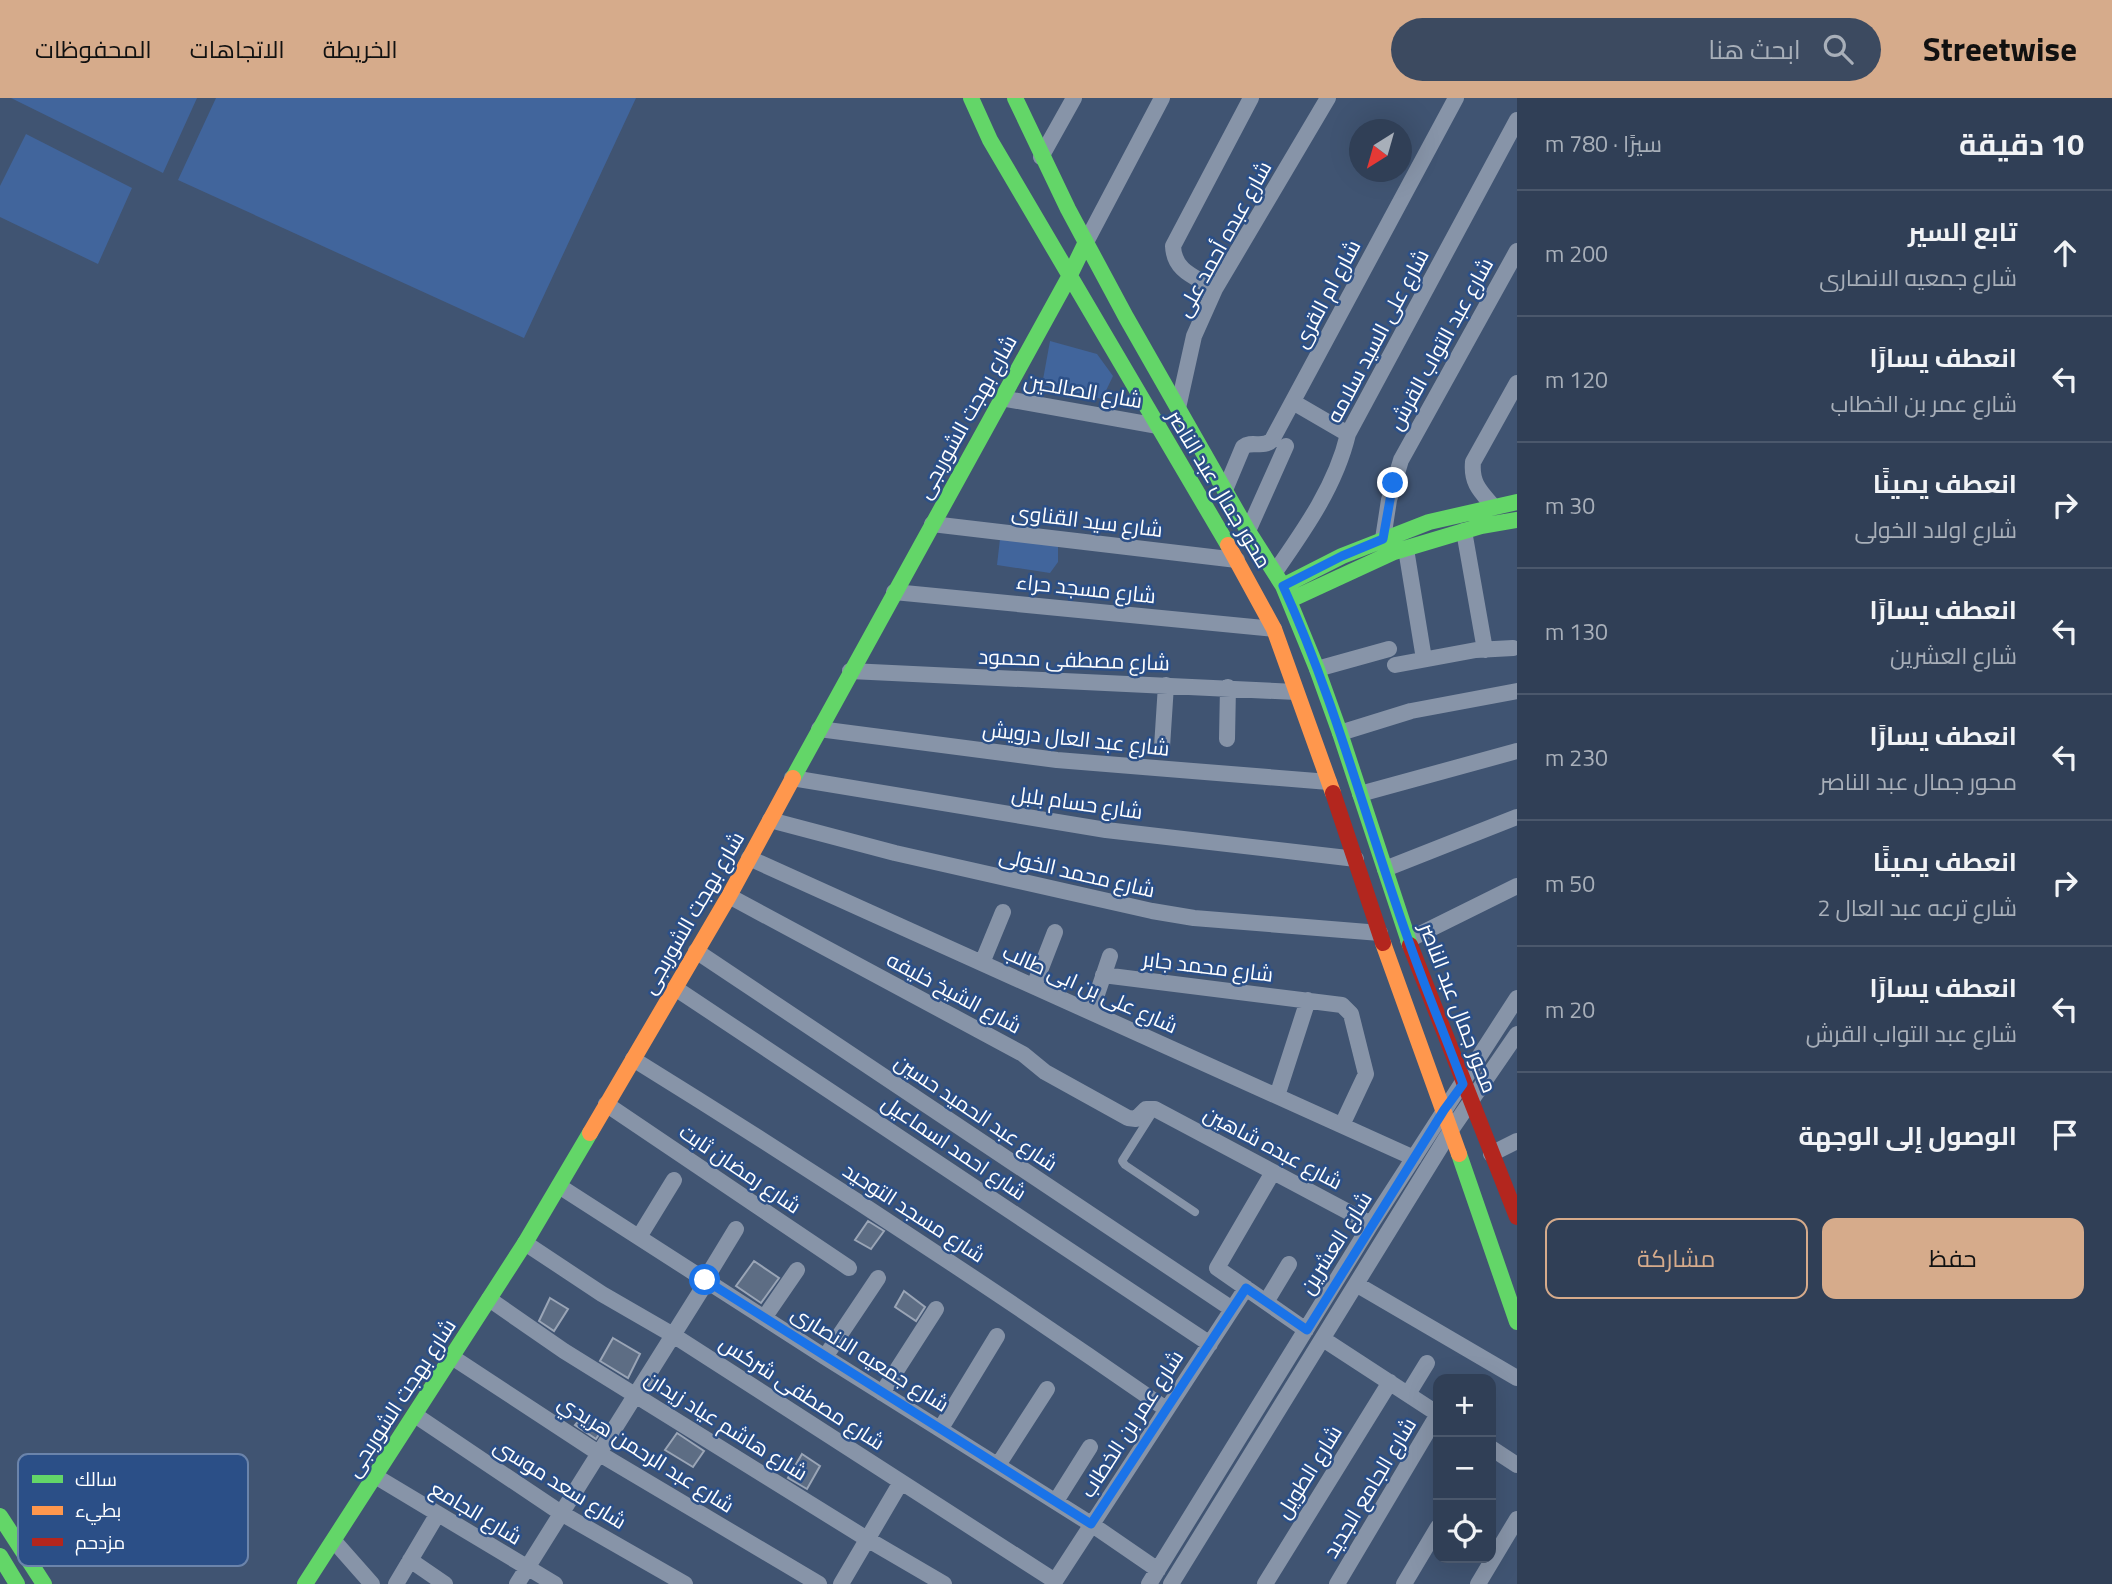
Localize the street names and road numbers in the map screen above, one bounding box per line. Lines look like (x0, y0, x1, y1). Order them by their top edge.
street label: شارع عبده أحمد على (1167, 155, 1279, 322)
street label: شارع ام القرى (1284, 234, 1368, 353)
street label: شارع على السيد سلامه (1318, 243, 1437, 428)
street label: شارع عبد التواب القرش (1379, 251, 1501, 436)
street label: شارع بهجت الشوربجى (908, 329, 1025, 504)
street label: شارع الصالحين (1021, 364, 1145, 416)
street label: محور جمال عبد الناصر (1159, 402, 1280, 574)
street label: شارع سيد القناوى (1010, 495, 1165, 545)
street label: شارع مسجد حراء (1015, 565, 1158, 611)
street label: شارع مصطفى محمود (978, 640, 1170, 678)
street label: شارع عبد العال درويش (981, 712, 1171, 764)
street label: شارع حسام بلبل (1010, 777, 1145, 827)
street label: شارع بهجت الشوربجى (632, 825, 752, 1000)
street label: شارع محمد الخولى (996, 839, 1158, 906)
street label: محور جمال عبد الناصر (1411, 917, 1506, 1097)
street label: شارع على بن ابى طالب (998, 935, 1183, 1041)
street label: شارع محمد جابر (1140, 942, 1275, 990)
street label: شارع الشيخ خليفه (881, 943, 1028, 1041)
street label: شارع عبد الحميد حسين (889, 1046, 1065, 1179)
street label: شارع احمد اسماعيل (875, 1087, 1034, 1208)
street label: شارع عبده شاهين (1198, 1097, 1349, 1197)
street label: شارع رمضان ثابت (673, 1115, 808, 1221)
street label: شارع مسجد التوحيد (837, 1154, 992, 1270)
street label: شارع العشرين (1291, 1185, 1379, 1300)
street label: شارع جمعيه الانصارى (785, 1297, 956, 1420)
street label: شارع بهجت الشوربجى (337, 1312, 463, 1483)
street label: شارع مصطفى شركس (713, 1327, 892, 1458)
street label: شارع عمر بن الخطاب (1071, 1343, 1191, 1504)
street label: شارع هاشم عياد زيدان (639, 1362, 814, 1488)
street label: شارع عبد الرحمن هريدي (551, 1386, 741, 1521)
street label: شارع الجامع الجديد (1314, 1411, 1424, 1564)
street label: شارع الطويل (1267, 1419, 1350, 1524)
street label: شارع سعد موسى (488, 1429, 633, 1537)
street label: شارع الجامع (424, 1472, 529, 1552)

